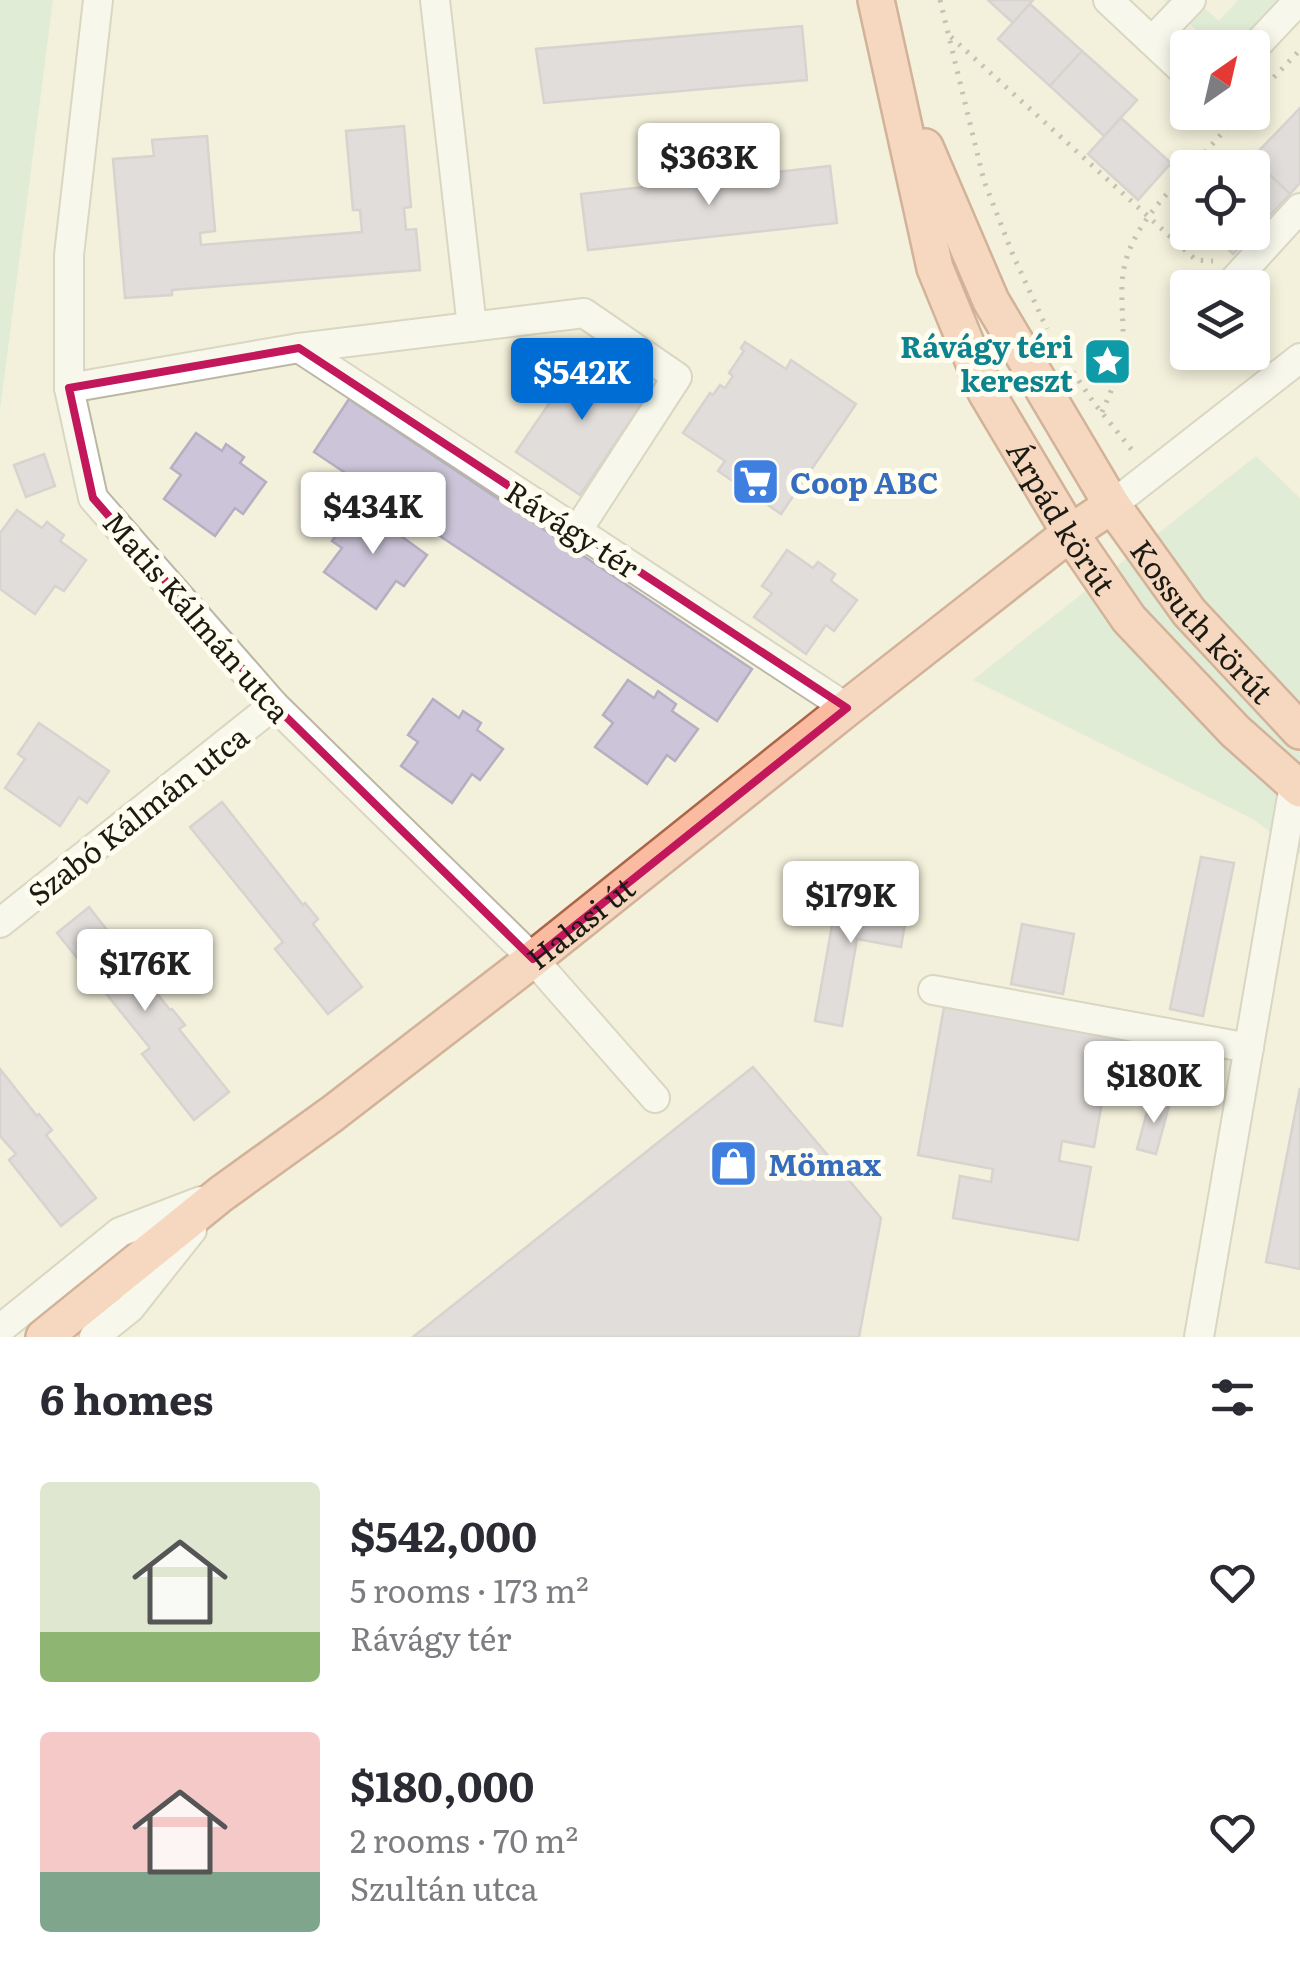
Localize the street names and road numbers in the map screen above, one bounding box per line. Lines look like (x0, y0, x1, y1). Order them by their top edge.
street label: Árpád körút (997, 432, 1127, 603)
street label: Rávágy tér (498, 468, 648, 588)
street label: Matis Kálmán utca (94, 501, 303, 732)
street label: Kossuth körút (1121, 530, 1285, 712)
street label: Szabó Kálmán utca (17, 713, 258, 914)
street label: Halasi út (516, 865, 643, 979)

